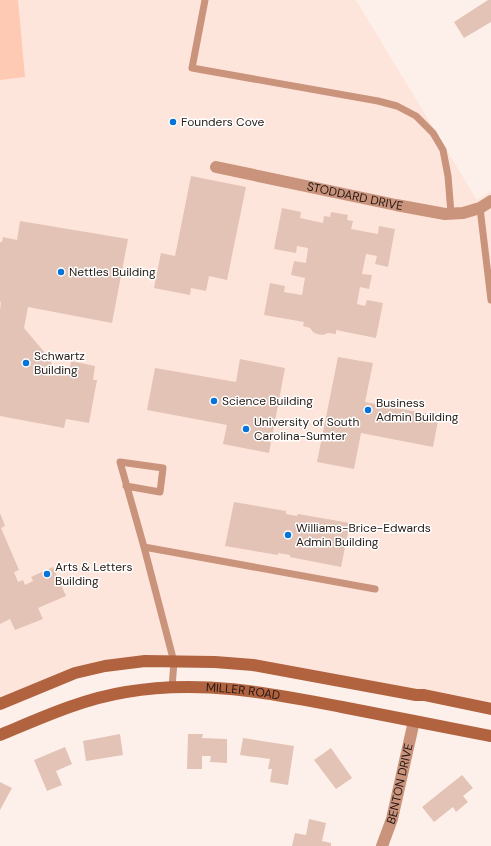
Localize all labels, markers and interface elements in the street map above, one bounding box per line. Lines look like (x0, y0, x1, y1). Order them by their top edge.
place label: Founders Cove (181, 114, 264, 130)
marker: Founders Cove (168, 117, 178, 127)
street label: STODDARD DRIVE (305, 178, 405, 214)
place label: Nettles Building (69, 264, 156, 280)
marker: Nettles Building (56, 267, 66, 277)
place label: Schwartz Building (34, 348, 85, 378)
marker: Schwartz Building (21, 358, 31, 368)
place label: Science Building (222, 393, 313, 409)
place label: Business Admin Building (376, 395, 459, 425)
marker: Science Building (209, 396, 219, 406)
marker: Business Admin Building (363, 405, 373, 415)
place label: University of South Carolina-Sumter (254, 414, 359, 444)
marker: University of South Carolina-Sumter (241, 424, 251, 434)
place label: Williams-Brice-Edwards Admin Building (296, 520, 431, 550)
marker: Williams-Brice-Edwards Admin Building (283, 530, 293, 540)
place label: Arts & Letters Building (55, 559, 133, 589)
marker: Arts & Letters Building (42, 569, 52, 579)
street label: MILLER ROAD (205, 679, 281, 703)
street label: BENTON DRIVE (383, 741, 417, 826)

